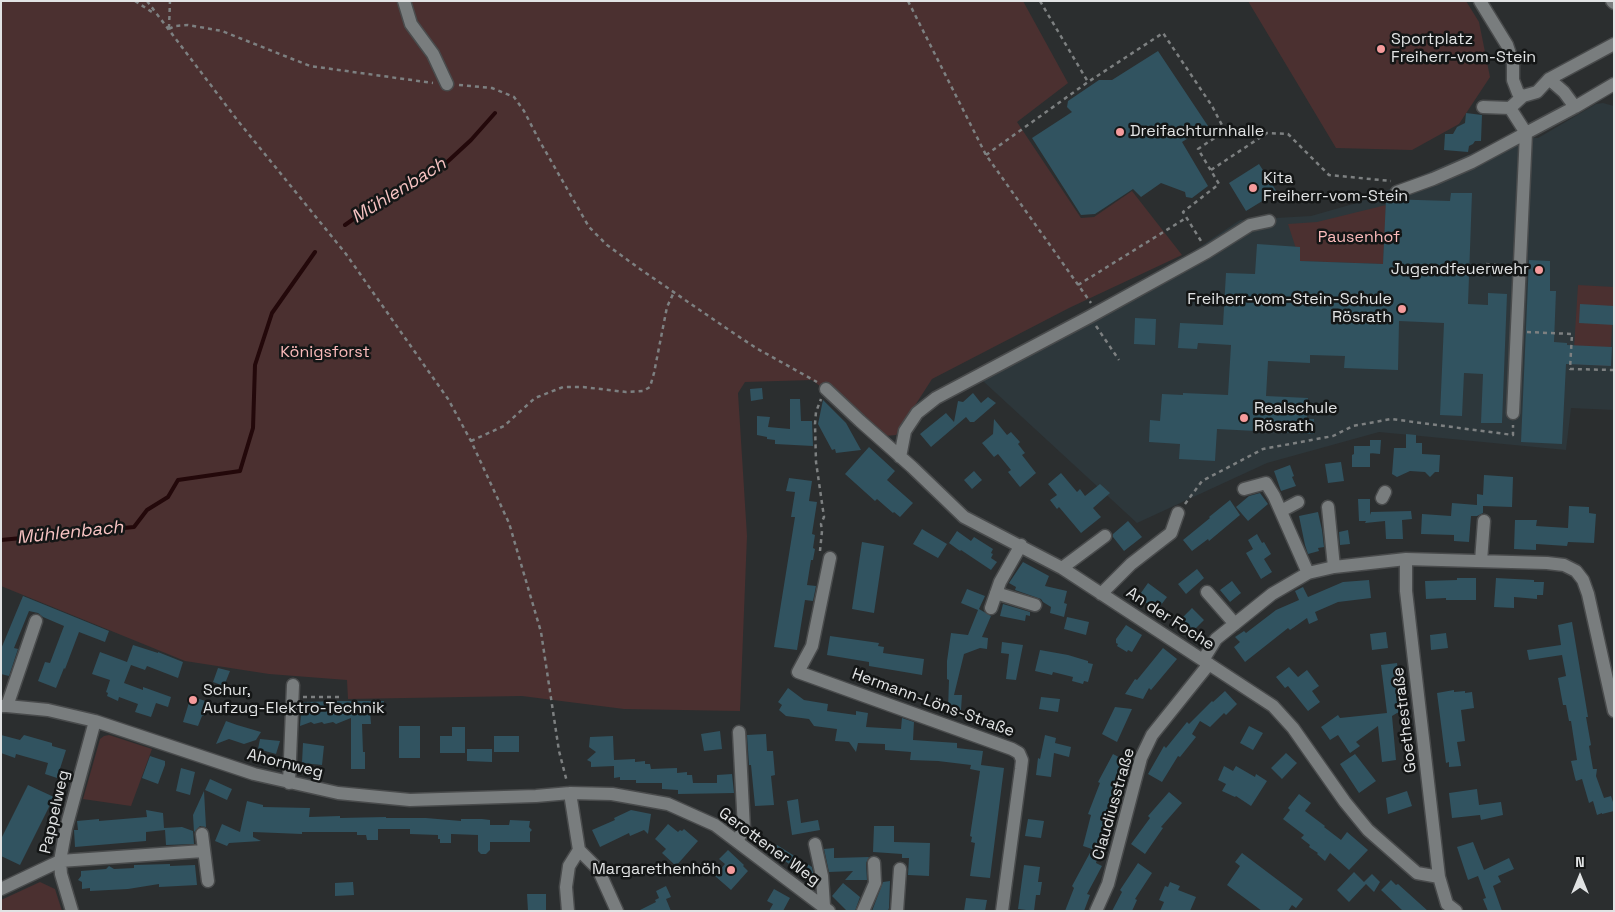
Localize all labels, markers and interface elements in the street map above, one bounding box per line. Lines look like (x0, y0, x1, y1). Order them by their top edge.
place label: Sportplatz Freiherr-vom-Stein (1391, 30, 1536, 68)
marker: Sportplatz Freiherr-vom-Stein (1375, 43, 1387, 55)
place label: Dreifachturnhalle (1130, 122, 1264, 142)
marker: Dreifachturnhalle (1114, 126, 1126, 138)
water label: Mühlenbach (348, 153, 450, 229)
place label: Kita Freiherr-vom-Stein (1263, 169, 1408, 207)
marker: Kita Freiherr-vom-Stein (1247, 182, 1259, 194)
park label: Pausenhof (1318, 228, 1400, 248)
place label: Jugendfeuerwehr (1391, 260, 1529, 280)
marker: Jugendfeuerwehr (1533, 264, 1545, 276)
place label: Freiherr-vom-Stein-Schule Rösrath (1187, 290, 1392, 328)
marker: Freiherr-vom-Stein-Schule Rösrath (1396, 303, 1408, 315)
park label: Königsforst (280, 343, 370, 363)
place label: Realschule Rösrath (1254, 399, 1338, 437)
marker: Realschule Rösrath (1238, 412, 1250, 424)
water label: Mühlenbach (16, 517, 124, 549)
street label: An der Foche (1122, 583, 1218, 655)
street label: Hermann-Löns-Straße (849, 665, 1017, 741)
street label: Goethestraße (1389, 666, 1421, 774)
place label: Schur, Aufzug-Elektro-Technik (203, 681, 385, 719)
marker: Schur, Aufzug-Elektro-Technik (187, 694, 199, 706)
street label: Ahornweg (245, 745, 325, 783)
street label: Claudiusstraße (1089, 746, 1139, 862)
street label: Pappelweg (36, 768, 74, 856)
street label: Gerottener Weg (715, 804, 823, 890)
north arrow (1555, 852, 1605, 902)
text: N (1575, 853, 1585, 871)
place label: Margarethenhöh (592, 860, 721, 880)
marker: Margarethenhöh (725, 864, 737, 876)

